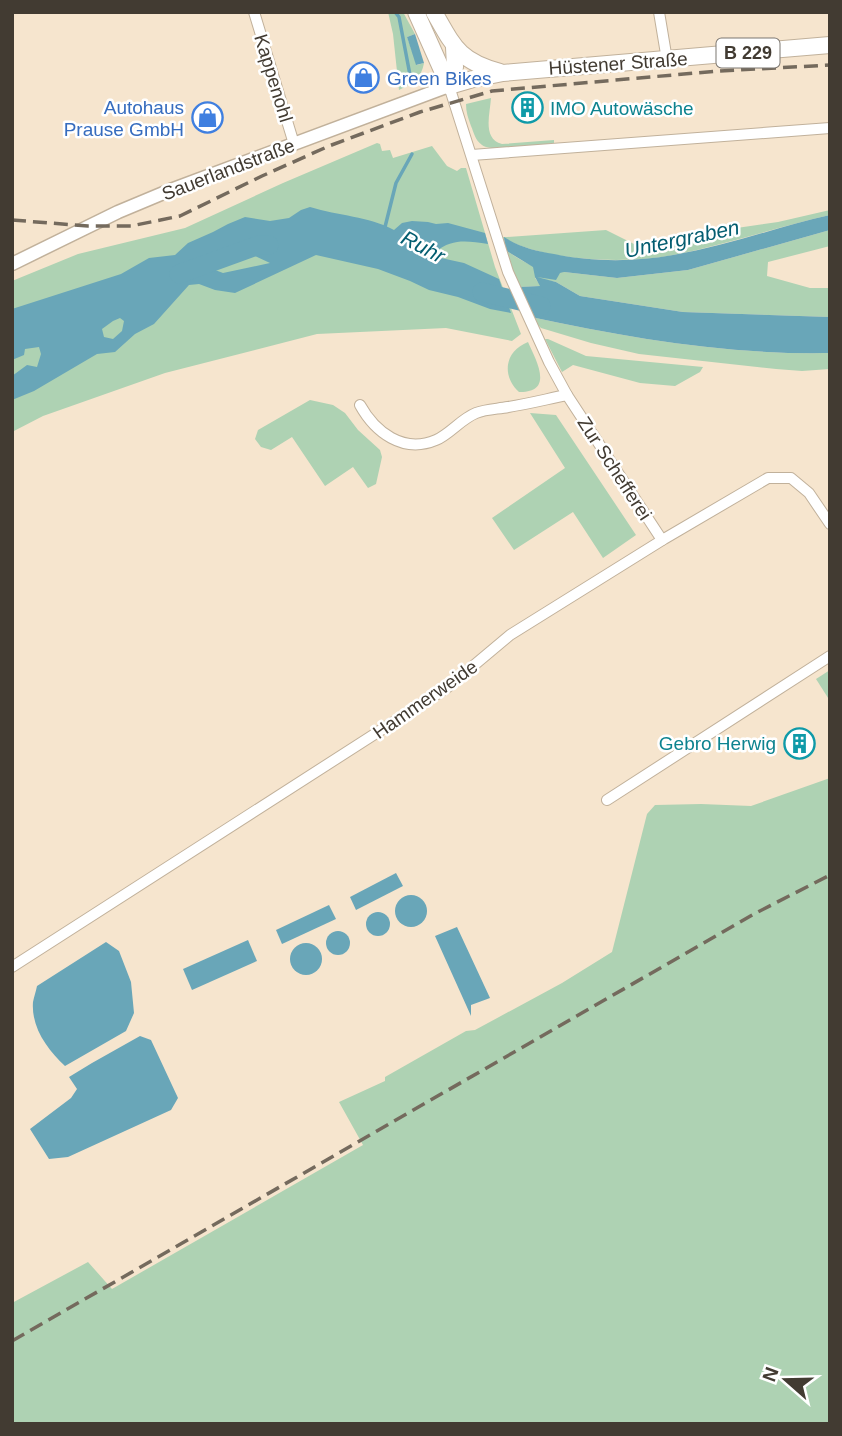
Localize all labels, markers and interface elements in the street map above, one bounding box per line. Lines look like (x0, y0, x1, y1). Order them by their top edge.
street label: Kappenohl (250, 32, 297, 125)
road number: B 229 (716, 38, 780, 68)
street label: Hüstener Straße (548, 48, 688, 79)
shop icon: Green Bikes (347, 61, 381, 95)
place label: Green Bikes (387, 68, 492, 89)
building icon: IMO Autowäsche (510, 91, 544, 125)
place label: Autohaus Prause GmbH (64, 97, 184, 140)
place label: IMO Autowäsche (550, 98, 694, 119)
shop icon: Autohaus Prause GmbH (190, 101, 224, 135)
street label: Sauerlandstraße (159, 134, 298, 204)
water label: Untergraben (622, 215, 741, 262)
water label: Ruhr (398, 226, 450, 268)
street label: Zur Schefferei (573, 413, 656, 524)
street label: Hammerweide (369, 656, 481, 743)
building icon: Gebro Herwig (782, 726, 816, 760)
place label: Gebro Herwig (659, 733, 776, 754)
north arrow (751, 1345, 821, 1415)
text: N (758, 1364, 783, 1384)

